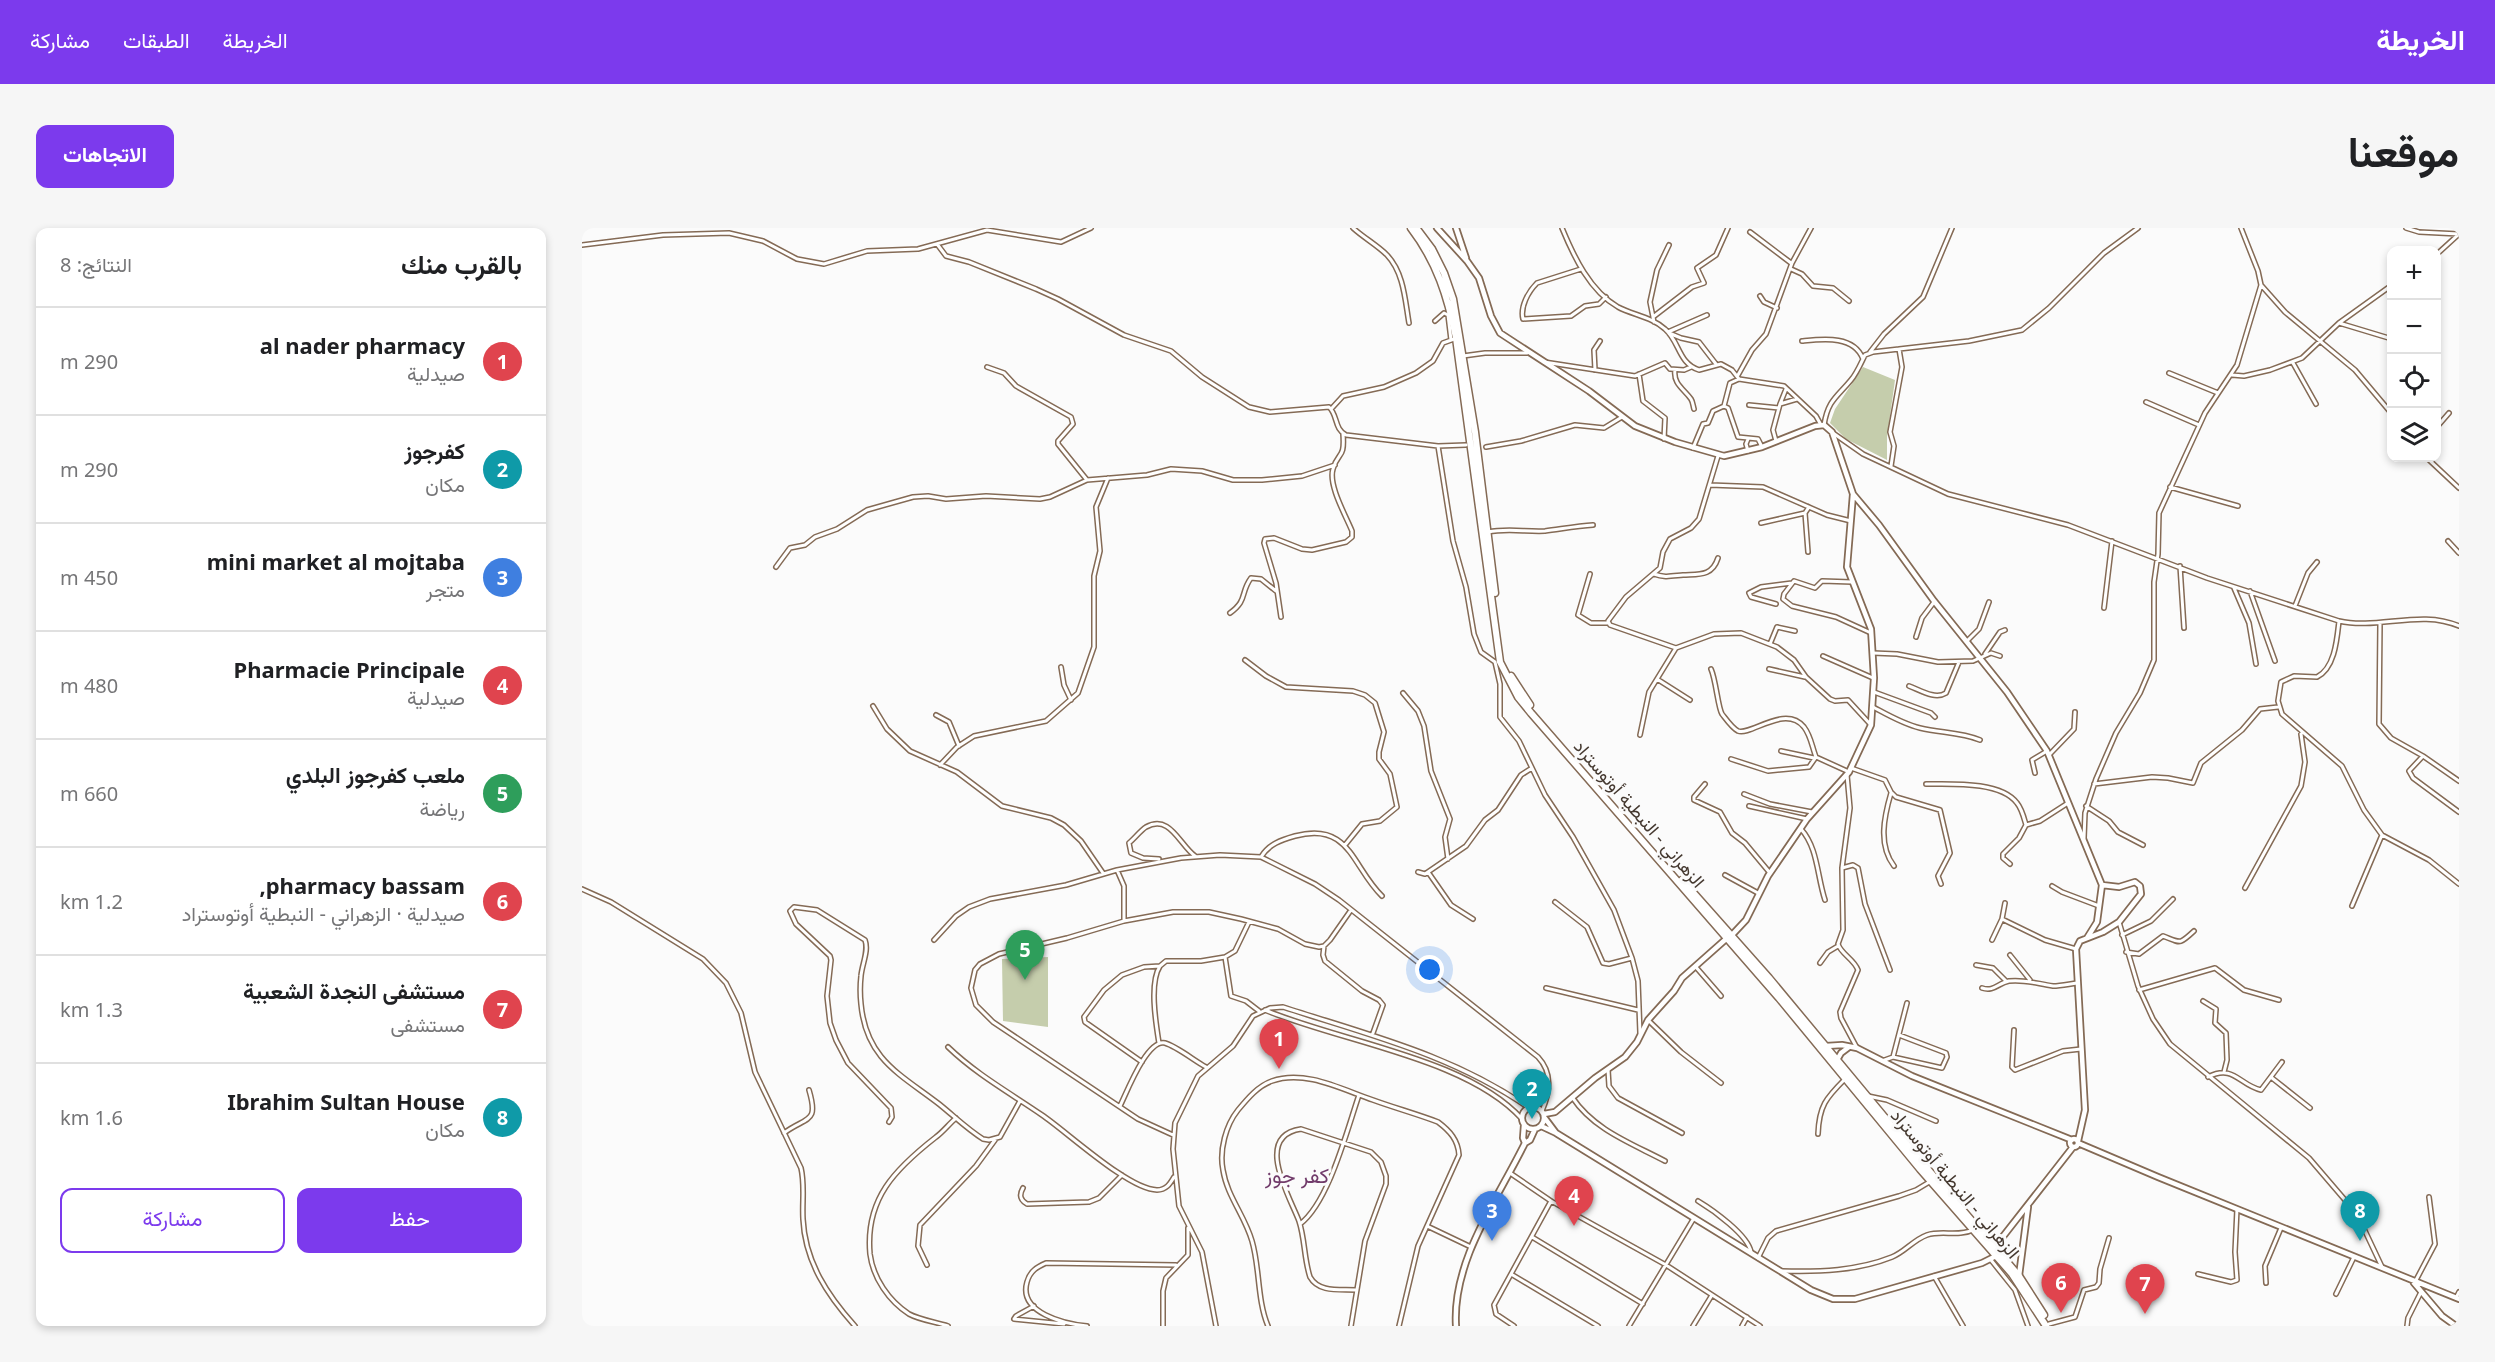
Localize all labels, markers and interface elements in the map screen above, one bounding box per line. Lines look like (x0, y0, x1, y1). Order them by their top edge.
text: الخريطة (2376, 20, 2465, 58)
text: مشاركة (30, 26, 90, 54)
text: الطبقات (123, 26, 190, 54)
text: الخريطة (223, 26, 288, 54)
text: موقعنا (2348, 122, 2459, 179)
button: الاتجاهات (36, 125, 174, 188)
text: بالقرب منك (401, 246, 522, 282)
map controls (2387, 246, 2441, 462)
button: + (2387, 246, 2441, 300)
text: النتائج: 8 (60, 251, 132, 278)
button: − (2387, 300, 2441, 354)
text: al nader pharmacy (260, 330, 465, 360)
text: 290 m (60, 348, 118, 375)
text: 1 (497, 348, 508, 375)
button: locate (2387, 354, 2441, 408)
text: صيدلية (407, 360, 465, 387)
button: layers (2387, 408, 2441, 462)
text: كفرجوز (404, 435, 465, 465)
text: 290 m (60, 456, 118, 483)
text: 2 (497, 456, 508, 483)
text: مكان (425, 471, 465, 498)
text: mini market al mojtaba (207, 546, 465, 576)
text: 450 m (60, 564, 118, 591)
text: 3 (497, 564, 508, 591)
text: متجر (426, 576, 465, 603)
text: Pharmacie Principale (234, 654, 465, 684)
text: 480 m (60, 672, 118, 699)
text: 4 (497, 672, 508, 699)
text: صيدلية (407, 684, 465, 711)
street label: الزهراني - النبطية أوتوستراد (1566, 734, 1711, 895)
text: ملعب كفرجوز البلدي (286, 759, 465, 789)
text: 660 m (60, 780, 118, 807)
text: 5 (497, 780, 508, 807)
text: رياضة (420, 795, 465, 822)
text: pharmacy bassam, (259, 870, 465, 900)
text: 1.2 km (60, 888, 123, 915)
text: 6 (497, 888, 508, 915)
text: صيدلية · الزهراني - النبطية أوتوستراد (182, 900, 465, 927)
pin: 5 (1006, 930, 1044, 980)
your location (1415, 955, 1444, 984)
text: مستشفى النجدة الشعبية (243, 975, 465, 1005)
text: 1.3 km (60, 996, 123, 1023)
text: 7 (497, 996, 508, 1023)
text: مستشفى (390, 1011, 465, 1038)
pin: 1 (1260, 1020, 1298, 1069)
pin: 2 (1512, 1070, 1552, 1119)
text: Ibrahim Sultan House (227, 1086, 465, 1116)
street label: الزهراني - النبطية أوتوستراد (1883, 1103, 2026, 1266)
text: 1.6 km (60, 1104, 123, 1131)
text: 8 (497, 1104, 508, 1131)
text: مكان (425, 1116, 465, 1143)
district label: كفر جوز (1264, 1161, 1329, 1189)
pin: 4 (1554, 1176, 1594, 1226)
button: مشاركة (60, 1188, 285, 1253)
button: حفظ (297, 1188, 522, 1253)
pin: 3 (1472, 1192, 1512, 1241)
pin: 8 (2340, 1192, 2380, 1241)
pin: 6 (2042, 1264, 2080, 1313)
pin: 7 (2126, 1264, 2164, 1314)

